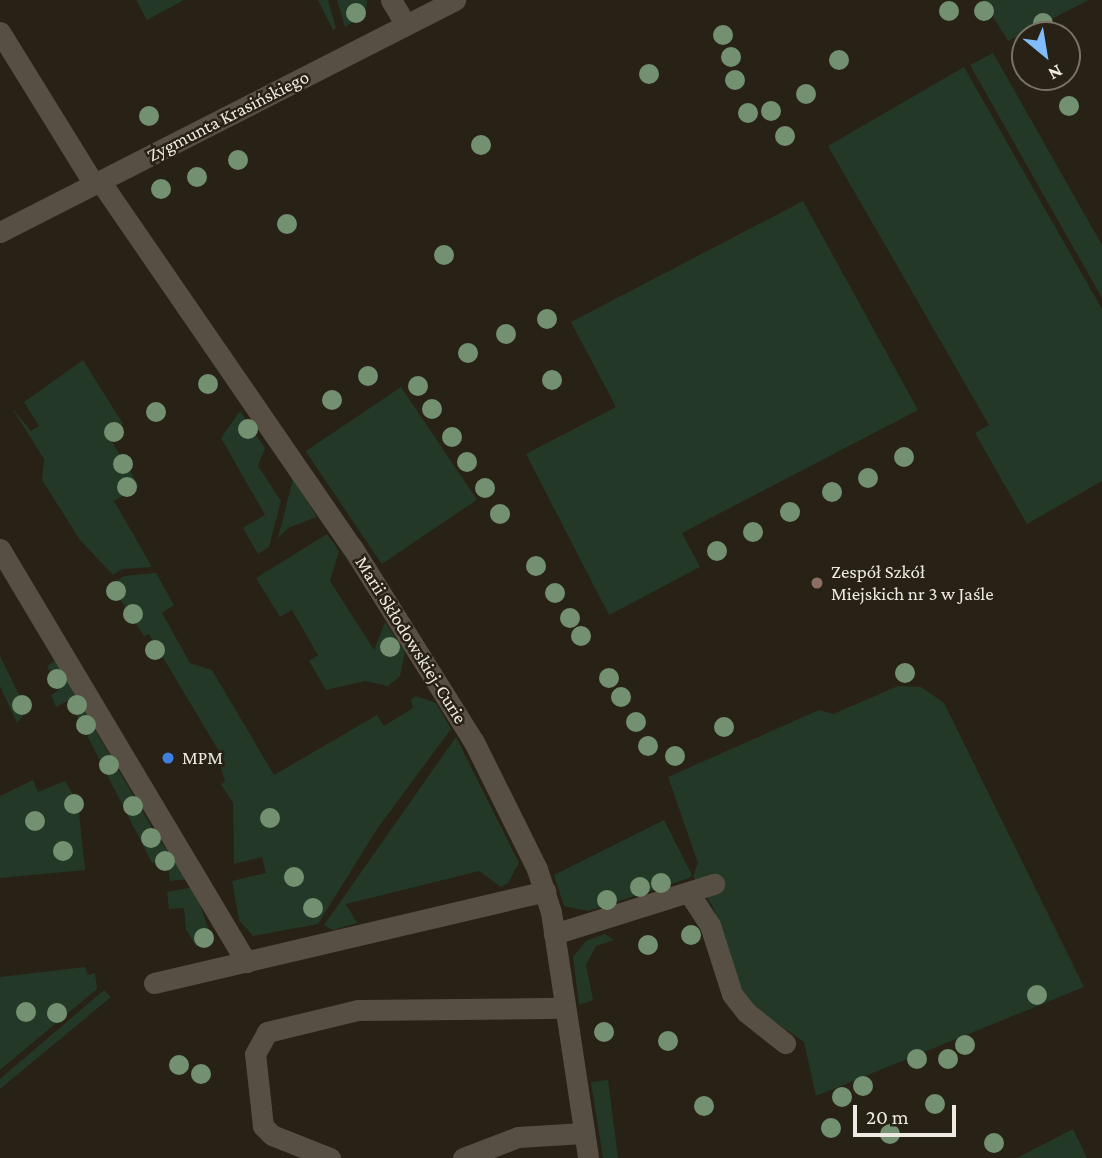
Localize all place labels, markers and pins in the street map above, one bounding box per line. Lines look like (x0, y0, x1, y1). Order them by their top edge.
place label: Zespół Szkół Miejskich nr 3 w Jaśle (831, 561, 994, 605)
marker: Zespół Szkół Miejskich nr 3 w Jaśle (809, 575, 825, 591)
place label: MPM (182, 747, 223, 769)
marker: MPM (160, 750, 176, 766)

